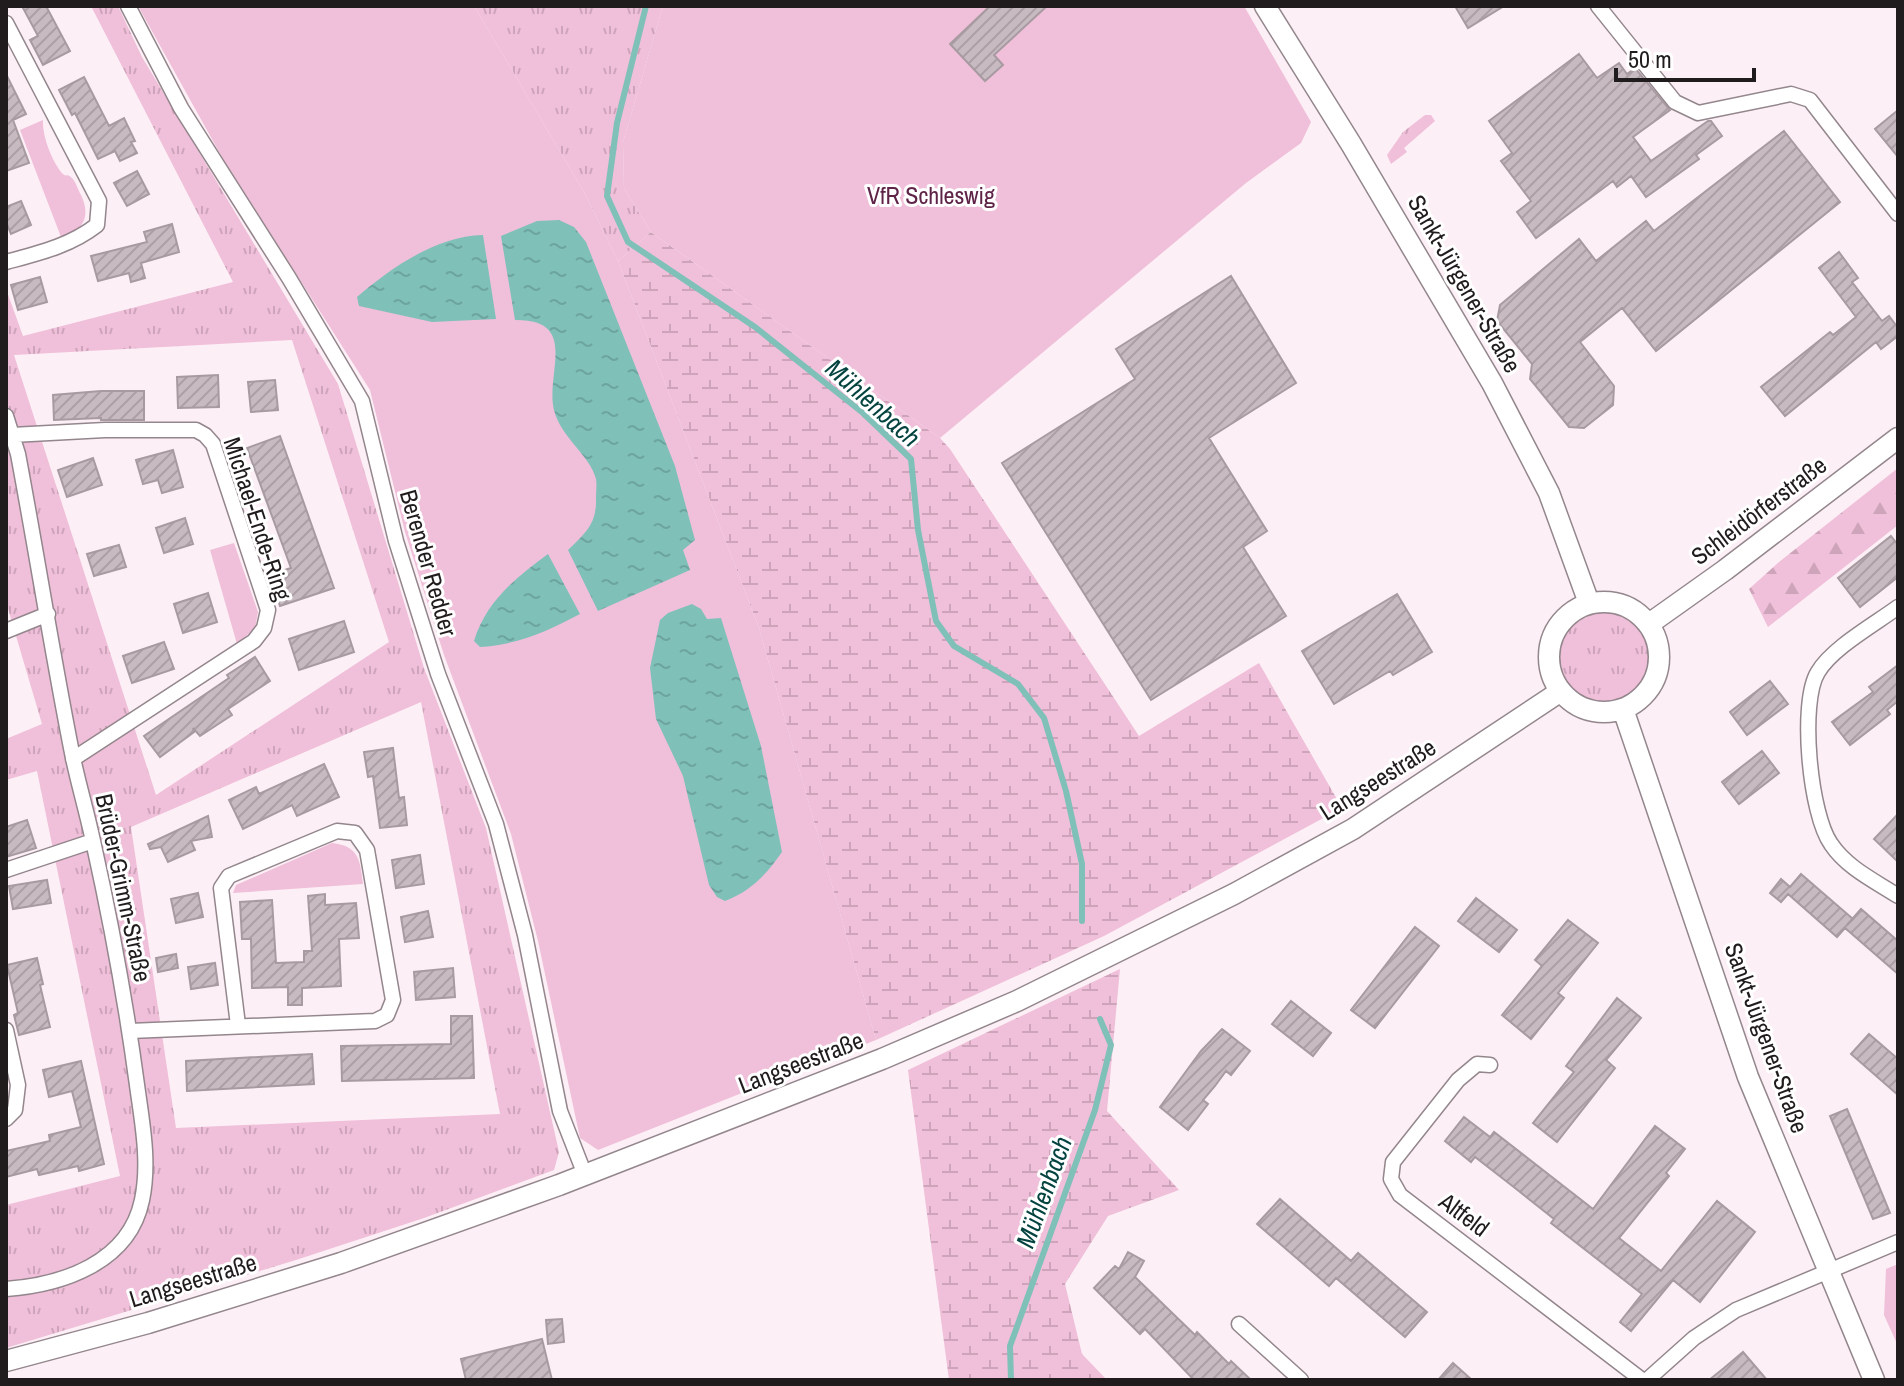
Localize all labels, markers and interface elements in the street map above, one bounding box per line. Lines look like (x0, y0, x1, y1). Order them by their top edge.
scale bar (1616, 32, 1754, 82)
text: 50 m (1628, 43, 1672, 75)
park label: VfR Schleswig (867, 179, 995, 211)
street label: Sankt-Jürgener-Straße (1401, 189, 1529, 378)
water label: Mühlenbach (818, 351, 928, 454)
street label: Michael-Ende-Ring (217, 433, 299, 604)
street label: Schleidörferstraße (1684, 449, 1833, 572)
street label: Berender Redder (393, 486, 465, 640)
street label: Langseestraße (1313, 731, 1442, 828)
street label: Brüder-Grimm-Straße (88, 791, 160, 985)
street label: Sankt-Jürgener-Straße (1718, 938, 1816, 1137)
street label: Langseestraße (734, 1024, 868, 1101)
water label: Mühlenbach (1007, 1131, 1080, 1252)
street label: Altfeld (1432, 1184, 1496, 1243)
street label: Langseestraße (125, 1246, 260, 1315)

